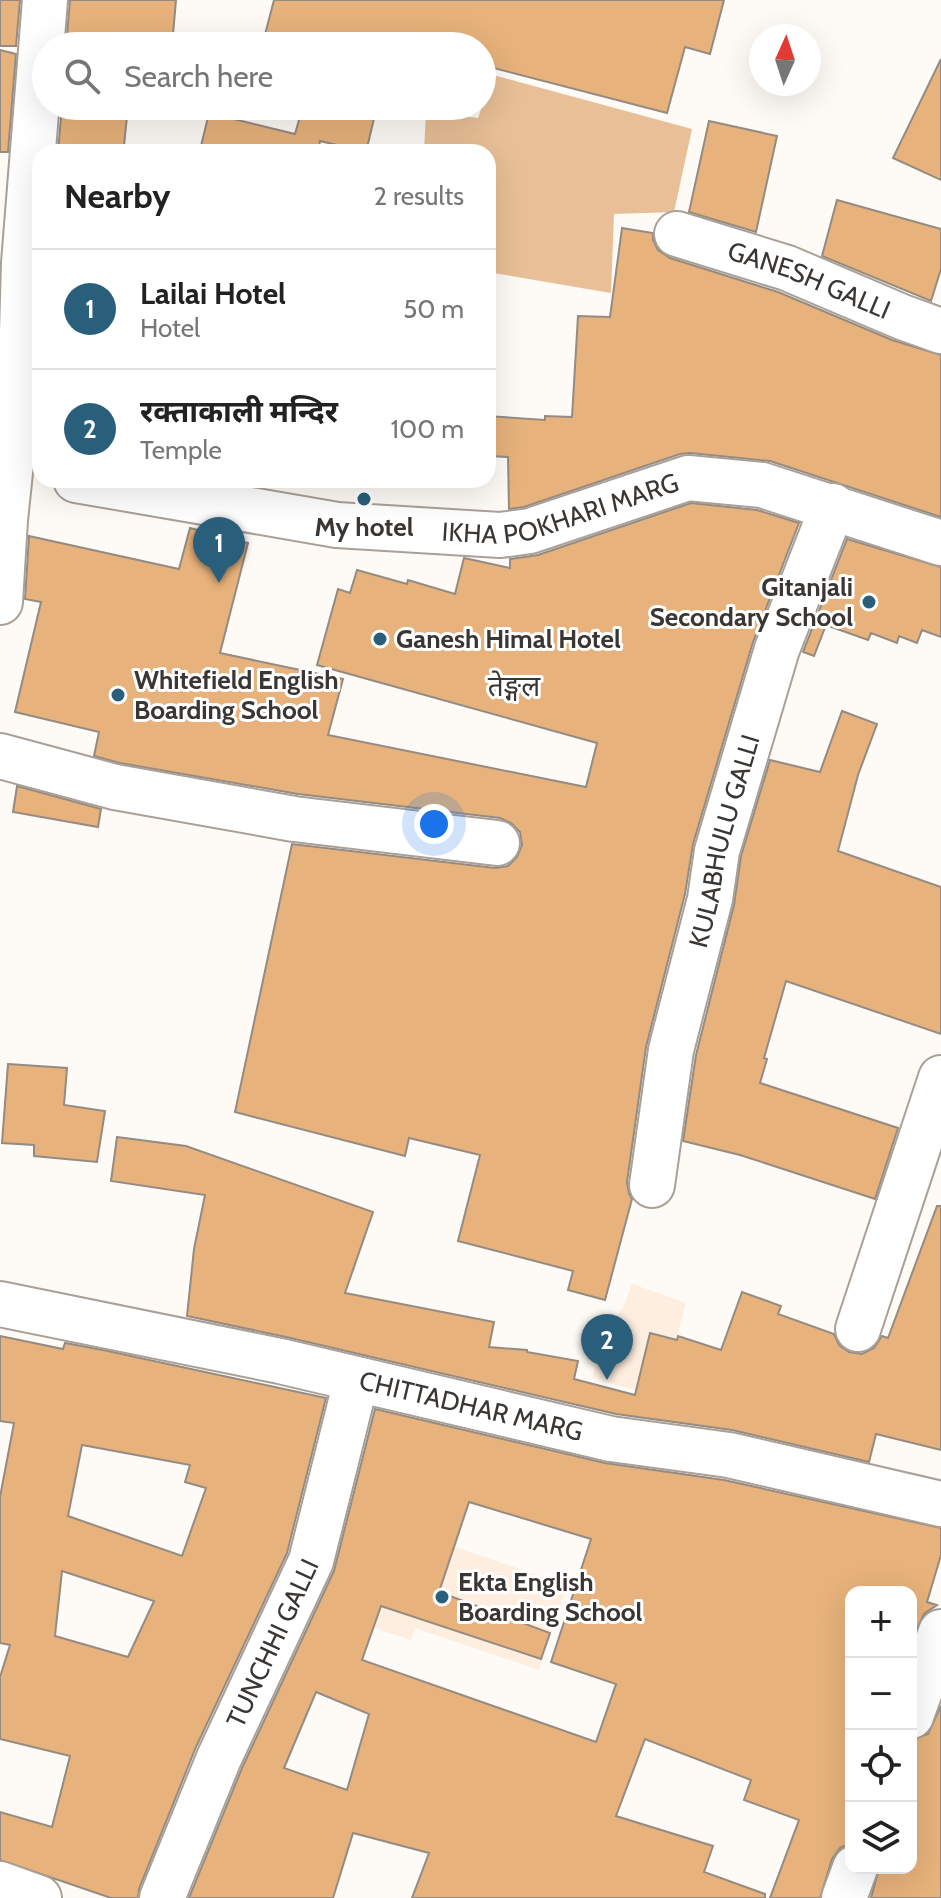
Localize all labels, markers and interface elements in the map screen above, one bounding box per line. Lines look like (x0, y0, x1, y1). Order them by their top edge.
north arrow (749, 24, 821, 96)
search box (32, 32, 496, 120)
icon: search (60, 54, 104, 98)
text: Search here (124, 58, 273, 95)
text: Nearby (64, 175, 171, 217)
text: 2 results (373, 180, 464, 212)
street label: GANESH GALLI (724, 235, 895, 326)
text: Lailai Hotel (140, 275, 286, 312)
text: 1 (85, 293, 95, 325)
text: 50 m (403, 293, 464, 325)
text: Hotel (140, 312, 200, 344)
text: रक्ताकाली मन्दिर (140, 393, 338, 430)
text: 2 (83, 413, 97, 445)
text: 100 m (391, 413, 464, 445)
text: Temple (140, 434, 222, 466)
street label: IKHA POKHARI MARG (441, 466, 683, 551)
marker: My hotel (355, 490, 373, 508)
place label: My hotel (314, 511, 414, 543)
pin: 1 (193, 517, 245, 583)
place label: Gitanjali Secondary School (650, 571, 853, 633)
marker: Gitanjali Secondary School (860, 593, 878, 611)
place label: Ganesh Himal Hotel (396, 623, 621, 655)
marker: Ganesh Himal Hotel (371, 630, 389, 648)
place label: Whitefield English Boarding School (134, 664, 339, 726)
district label: तेङ्गल (488, 669, 541, 703)
marker: Whitefield English Boarding School (109, 686, 127, 704)
street label: KULABHULU GALLI (682, 731, 767, 951)
your location (414, 804, 454, 844)
pin: 2 (581, 1314, 633, 1380)
street label: CHITTADHAR MARG (356, 1364, 586, 1448)
street label: TUNCHHI GALLI (220, 1554, 326, 1733)
place label: Ekta English Boarding School (458, 1566, 643, 1628)
map controls (845, 1586, 917, 1874)
button: + (845, 1586, 917, 1658)
marker: Ekta English Boarding School (433, 1588, 451, 1606)
button: − (845, 1658, 917, 1730)
button: locate (845, 1730, 917, 1802)
button: layers (845, 1802, 917, 1874)

